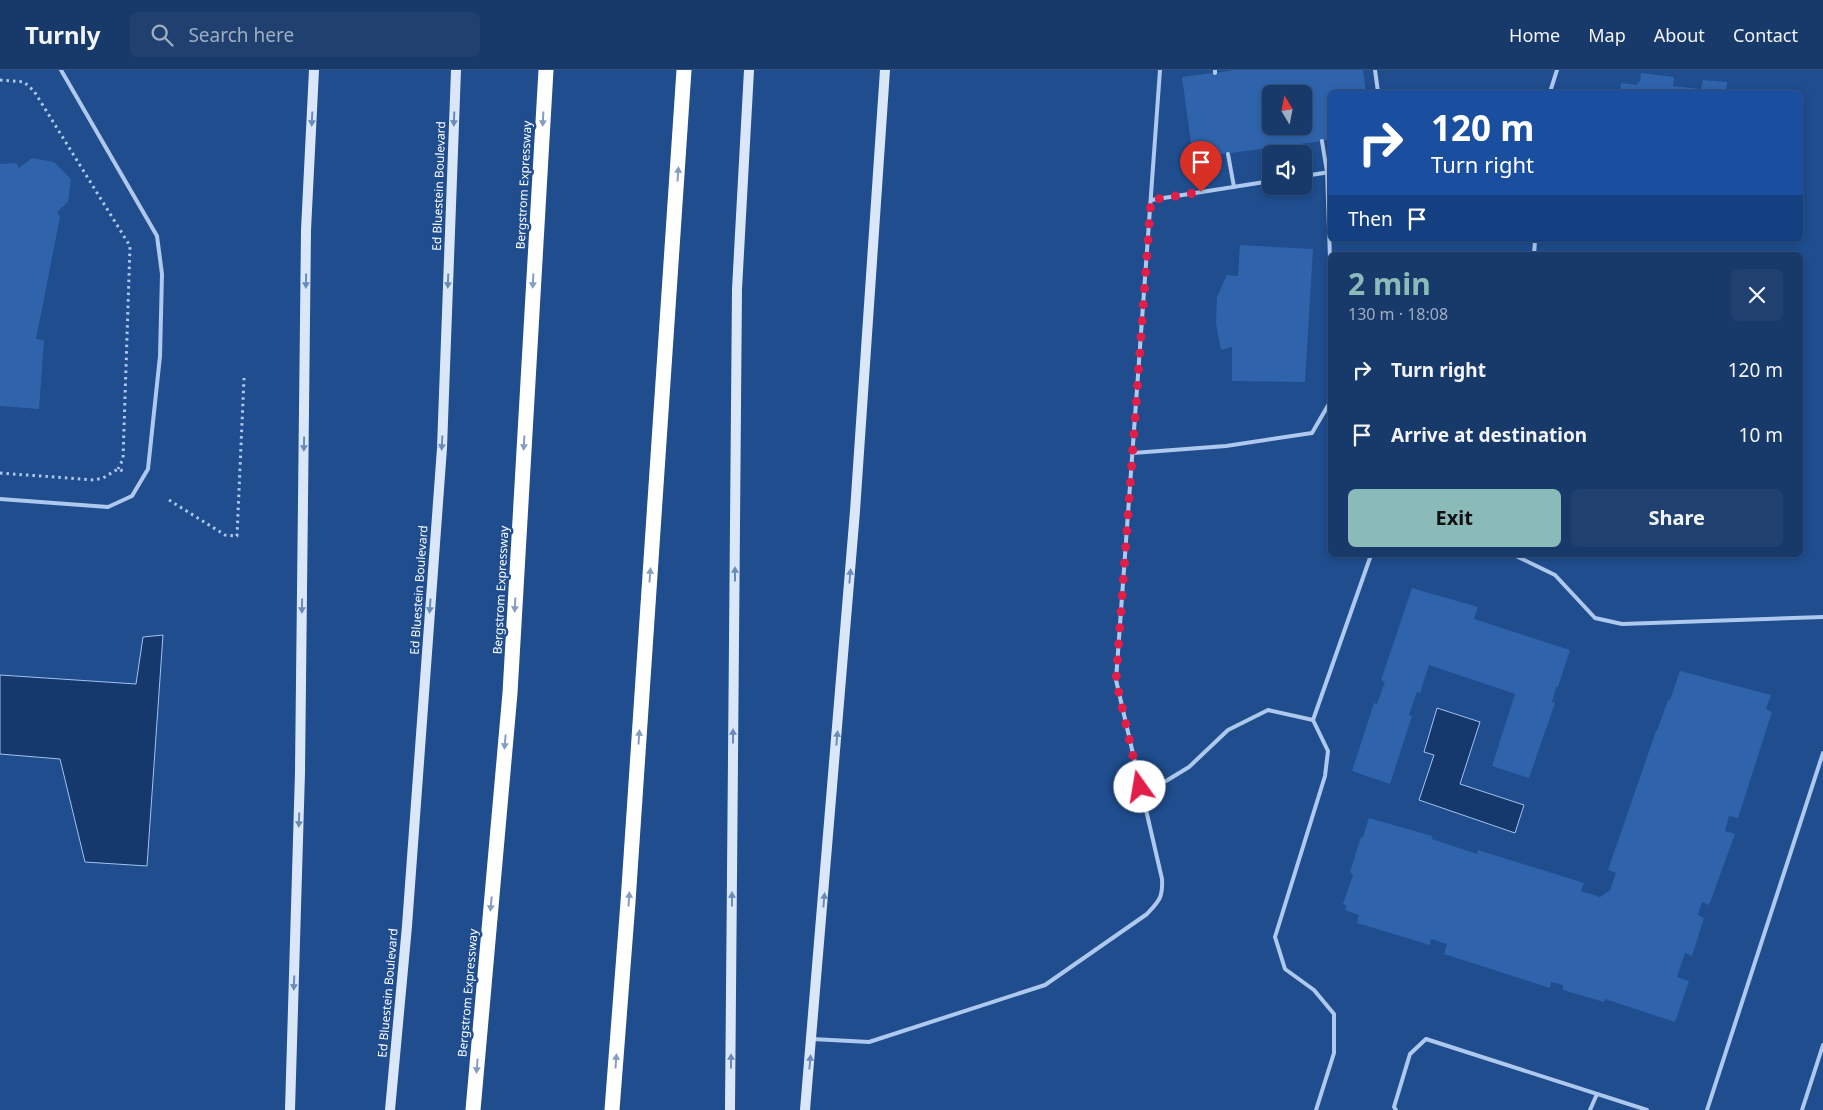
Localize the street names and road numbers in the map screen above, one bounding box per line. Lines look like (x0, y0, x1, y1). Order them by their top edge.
street label: Bergstrom Expressway (512, 119, 535, 250)
street label: Ed Bluestein Boulevard (428, 121, 449, 251)
street label: Bergstrom Expressway (489, 524, 512, 655)
street label: Ed Bluestein Boulevard (405, 525, 432, 655)
street label: Bergstrom Expressway (453, 927, 482, 1058)
street label: Ed Bluestein Boulevard (373, 928, 402, 1058)

